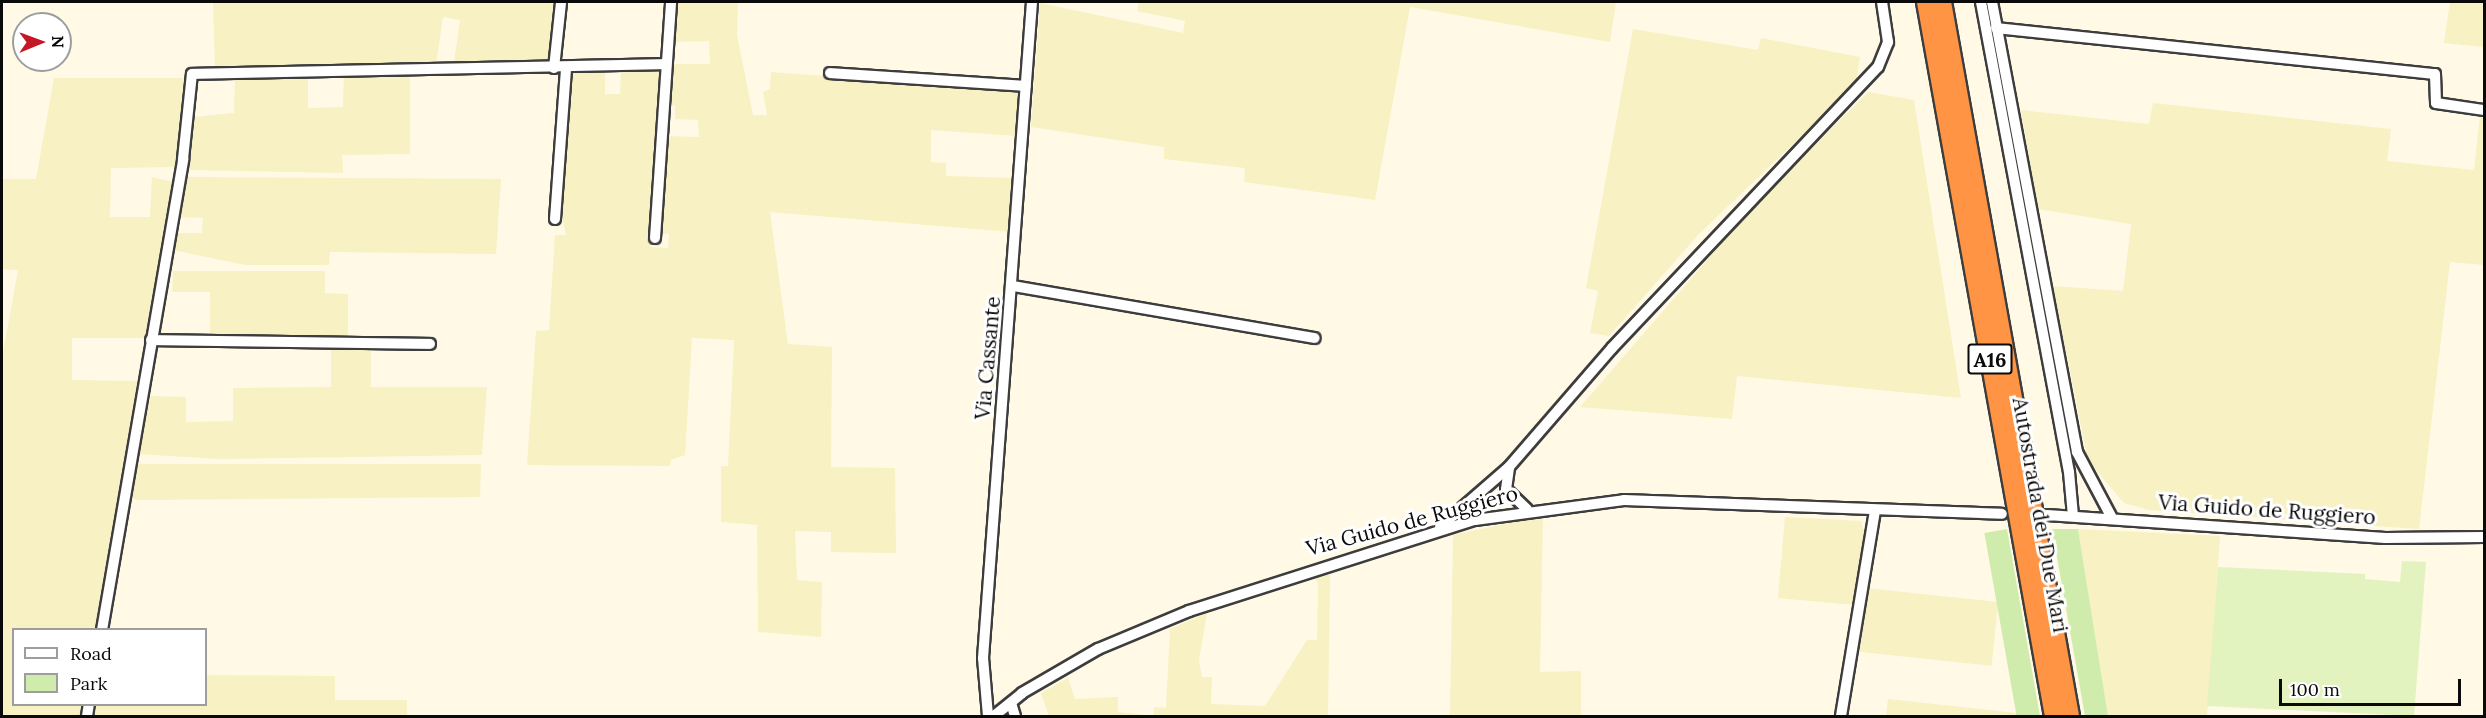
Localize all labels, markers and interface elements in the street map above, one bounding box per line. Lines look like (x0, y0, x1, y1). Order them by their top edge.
north arrow (12, 12, 72, 72)
text: N (48, 35, 68, 48)
street label: Via Cassante (970, 295, 1006, 421)
road number: A16 (1968, 342, 2012, 376)
street label: Autostrada dei Due Mari (2007, 396, 2073, 634)
street label: Via Guido de Ruggiero (1304, 481, 1520, 561)
street label: Via Guido de Ruggiero (2157, 490, 2377, 530)
legend (12, 628, 207, 706)
text: Road (70, 642, 112, 665)
scale bar (2282, 667, 2464, 705)
text: Park (70, 672, 107, 695)
text: 100 m (2290, 678, 2340, 701)

